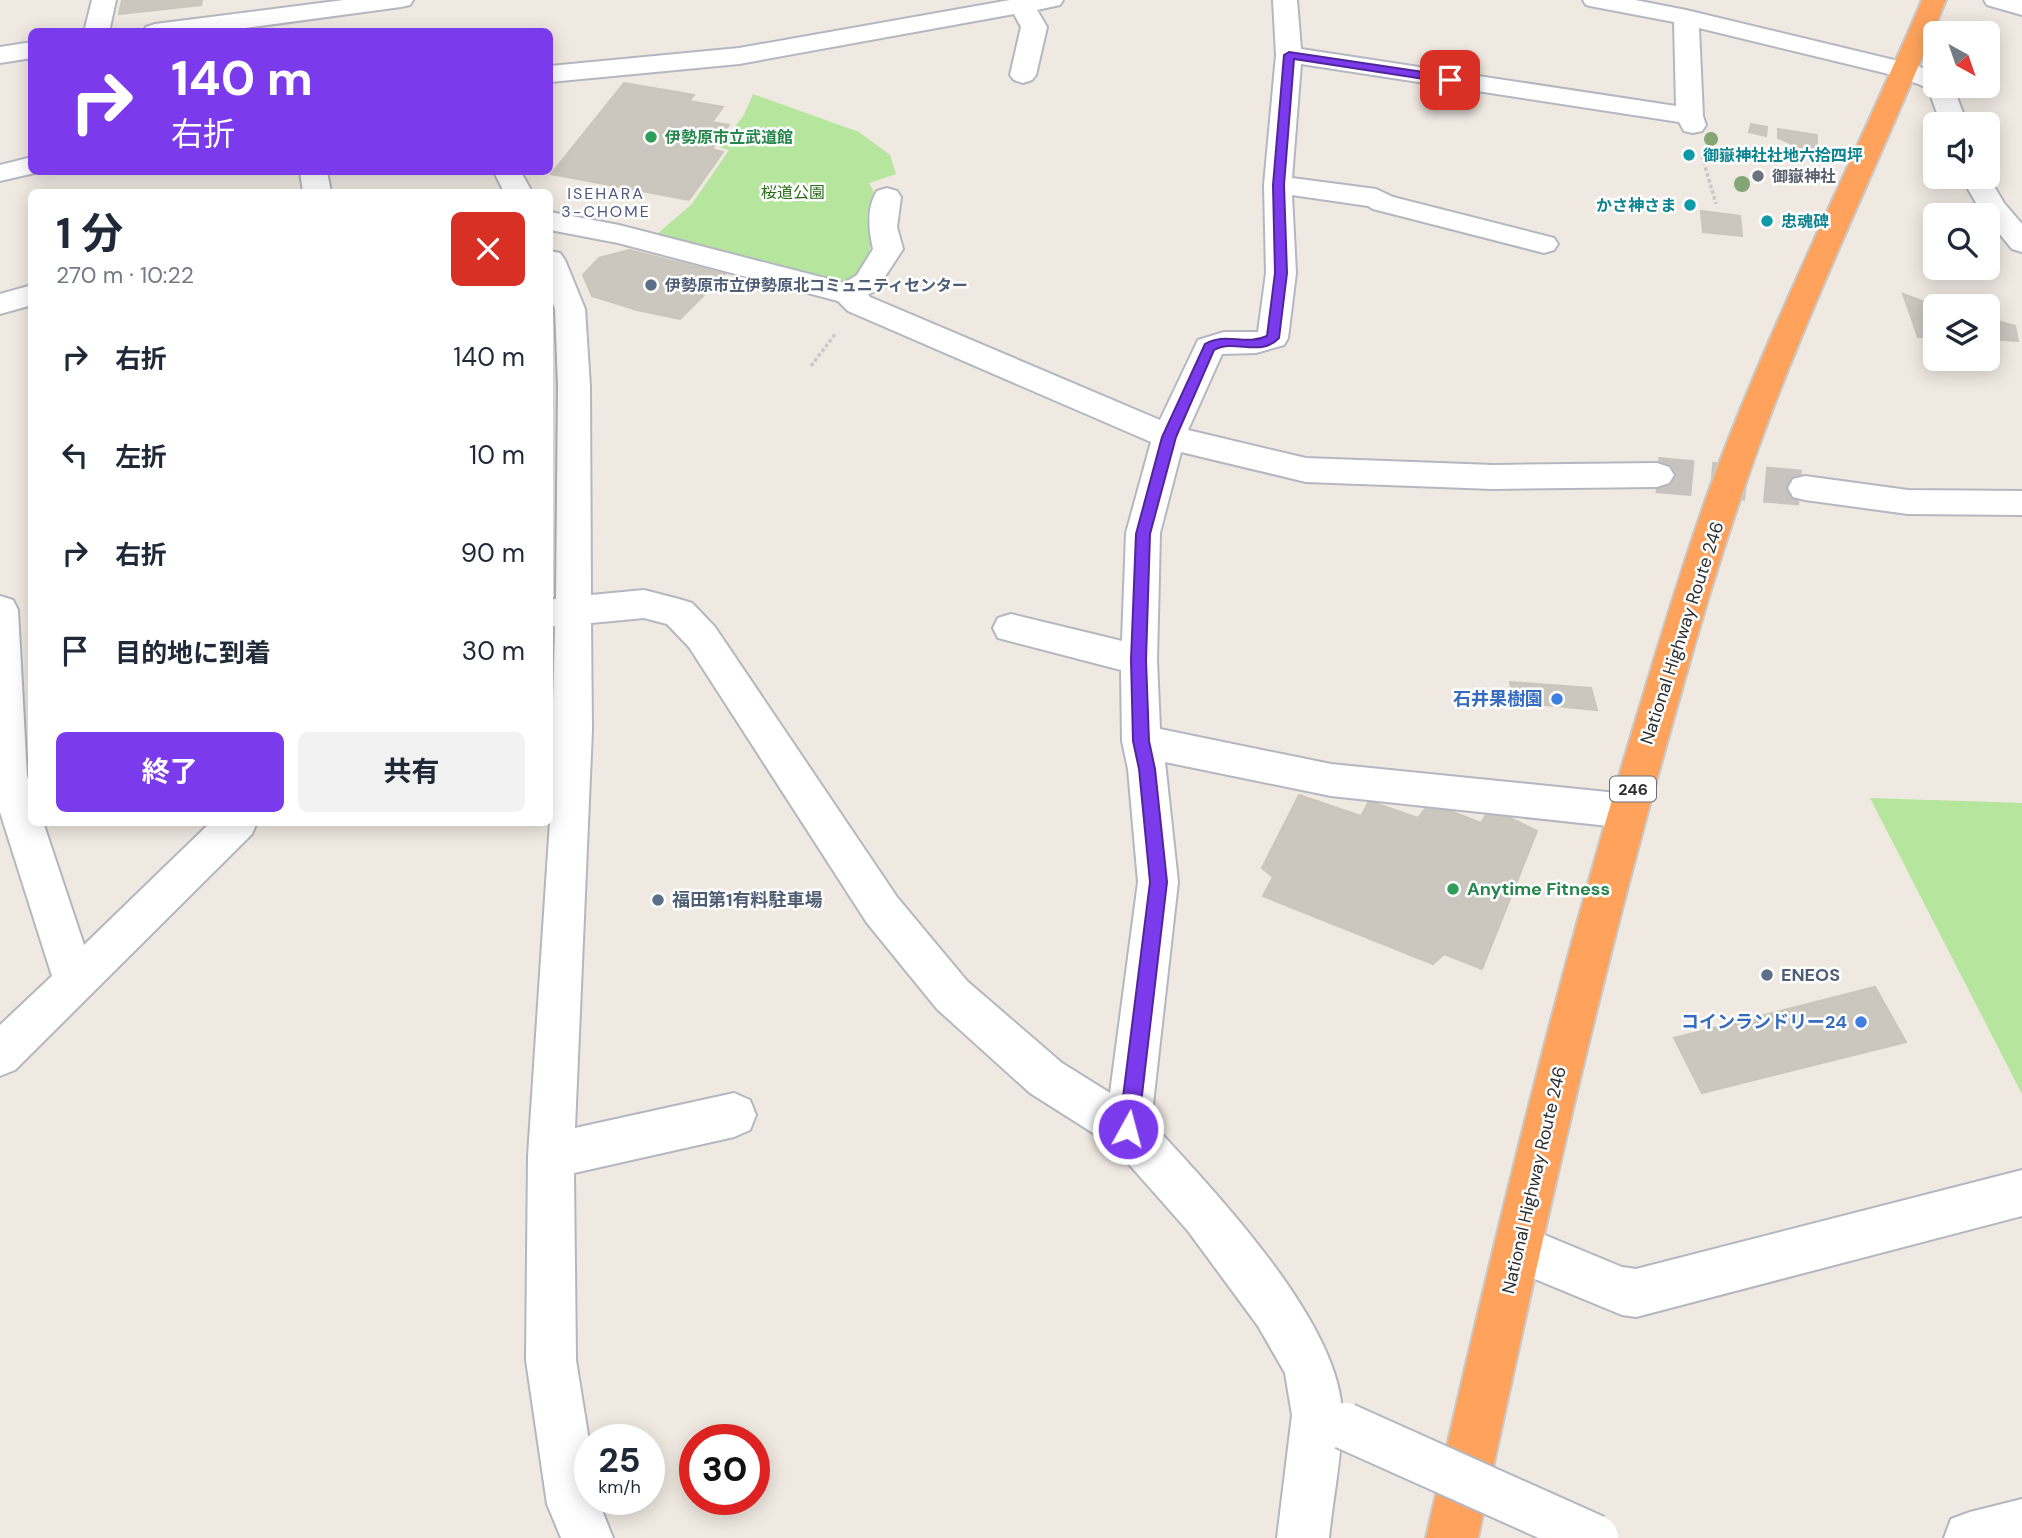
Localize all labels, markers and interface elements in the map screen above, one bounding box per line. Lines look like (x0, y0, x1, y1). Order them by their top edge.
north arrow (1923, 21, 2000, 98)
map controls (1923, 21, 2000, 371)
text: 140 m (171, 46, 313, 110)
pin (1420, 50, 1480, 110)
icon: right (56, 56, 147, 147)
icon: arrive (1431, 61, 1469, 99)
button: sound (1923, 112, 2000, 189)
text: 右折 (171, 113, 235, 155)
place label: 伊勢原市立武道館 (664, 127, 793, 148)
marker: 伊勢原市立武道館 (643, 129, 659, 145)
place label: 御嶽神社社地六拾四坪 (1703, 145, 1863, 166)
marker: 御嶽神社社地六拾四坪 (1681, 147, 1697, 163)
place label: 御嶽神社 (1772, 166, 1836, 187)
marker: 御嶽神社 (1750, 168, 1766, 184)
park label: 桜道公園 (761, 182, 825, 203)
district label: ISEHARA 3-CHOME (561, 183, 651, 222)
place label: かさ神さま (1596, 195, 1676, 216)
marker: かさ神さま (1682, 197, 1698, 213)
button: search (1923, 203, 2000, 280)
text: 1 分 (56, 206, 123, 261)
place label: 忠魂碑 (1781, 211, 1829, 232)
button: close (451, 212, 525, 286)
marker: 忠魂碑 (1759, 213, 1775, 229)
text: 270 m · 10:22 (56, 260, 194, 290)
place label: 伊勢原市立伊勢原北コミュニティセンター (664, 275, 968, 296)
marker: 伊勢原市立伊勢原北コミュニティセンター (643, 277, 659, 293)
button: layers (1923, 294, 2000, 371)
icon: right (56, 338, 94, 376)
text: 140 m (453, 340, 525, 374)
text: 右折 (115, 342, 167, 376)
icon: left (56, 436, 94, 474)
text: 10 m (469, 438, 525, 472)
text: 左折 (115, 440, 167, 474)
street label: National Highway Route 246 (1635, 519, 1729, 747)
icon: right (56, 534, 94, 572)
text: 90 m (461, 536, 525, 570)
text: 右折 (115, 538, 167, 572)
icon: arrive (56, 632, 94, 670)
text: 30 m (462, 634, 525, 668)
text: 目的地に到着 (115, 636, 271, 670)
place label: 石井果樹園 (1453, 687, 1543, 711)
marker: 石井果樹園 (1549, 691, 1565, 707)
button: 終了 (56, 732, 284, 812)
button: 共有 (298, 732, 525, 812)
road number: 246 (1610, 776, 1656, 802)
place label: Anytime Fitness (1467, 877, 1610, 901)
marker: Anytime Fitness (1445, 881, 1461, 897)
place label: 福田第1有料駐車場 (672, 888, 823, 912)
marker: 福田第1有料駐車場 (650, 892, 666, 908)
place label: ENEOS (1781, 963, 1840, 987)
marker: ENEOS (1759, 967, 1775, 983)
place label: コインランドリー24 (1681, 1010, 1847, 1034)
marker: コインランドリー24 (1853, 1014, 1869, 1030)
street label: National Highway Route 246 (1496, 1064, 1572, 1296)
position arrow (1091, 1092, 1165, 1166)
speed limit sign: 30 (679, 1424, 770, 1515)
text: 25 (599, 1437, 640, 1483)
text: km/h (598, 1475, 641, 1499)

